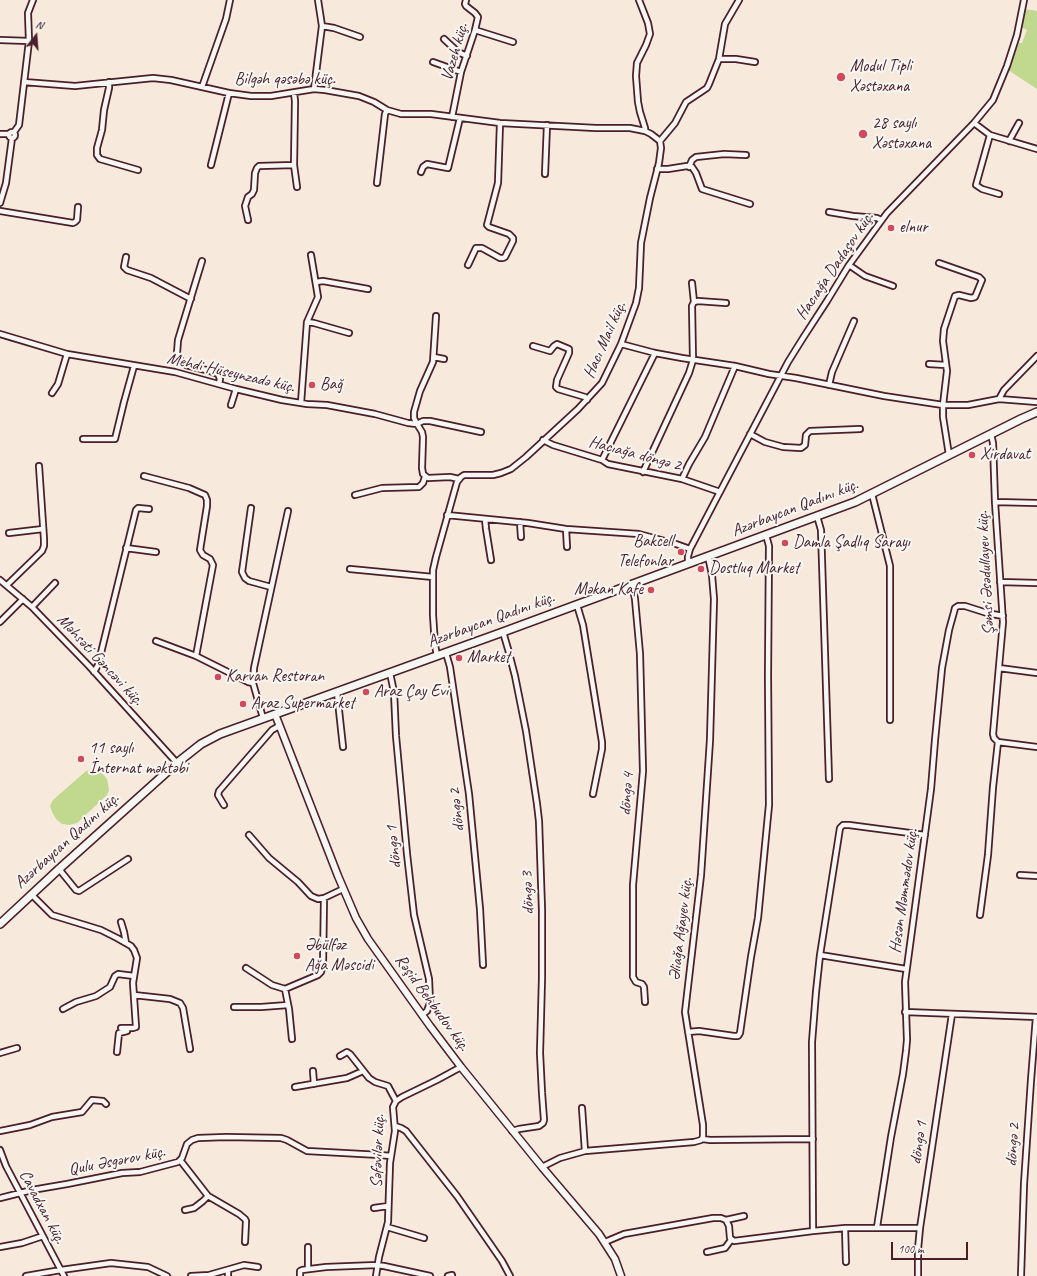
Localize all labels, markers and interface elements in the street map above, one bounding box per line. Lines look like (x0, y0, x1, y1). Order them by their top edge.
north arrow (16, 16, 56, 56)
text: N (34, 17, 45, 32)
street label: Vazeh küç. (437, 21, 473, 83)
place label: Modul Tipli Xəstəxana (850, 57, 912, 97)
street label: Bilgəh qəsəbə küç. (235, 70, 335, 90)
marker: Modul Tipli Xəstəxana (835, 71, 847, 83)
place label: 28 saylı Xəstəxana (872, 114, 931, 154)
marker: 28 saylı Xəstəxana (857, 128, 869, 140)
street label: Hacıağa Dadaşov küç. (791, 208, 879, 324)
place label: elnur (899, 218, 928, 238)
marker: elnur (886, 223, 896, 233)
street label: Hacı Mail küç. (579, 298, 631, 382)
street label: Mehdi Hüseynzadə küç. (165, 348, 297, 398)
place label: Bağ (320, 375, 342, 395)
marker: Bağ (307, 380, 317, 390)
street label: Hacıağa döngə 2 (587, 432, 683, 476)
place label: Xirdavat (980, 445, 1030, 465)
marker: Xirdavat (967, 450, 977, 460)
street label: Azərbaycan Qadını küç. (729, 475, 861, 541)
street label: Şəmsi Əsədullayev küç. (973, 510, 999, 636)
place label: Bakcell Telefonlar (618, 532, 673, 572)
place label: Damla Şadlıq Sarayı (793, 533, 910, 553)
marker: Damla Şadlıq Sarayı (780, 538, 790, 548)
marker: Bakcell Telefonlar (676, 547, 686, 557)
place label: Dostluq Market (709, 559, 799, 579)
marker: Dostluq Market (696, 564, 706, 574)
place label: Məkan Kafe (574, 580, 643, 600)
marker: Məkan Kafe (646, 585, 656, 595)
street label: Azərbaycan Qadını küç. (425, 588, 557, 652)
street label: Məhsəti Gəncəvi küç. (52, 610, 148, 710)
place label: Market (467, 648, 510, 668)
marker: Market (454, 653, 464, 663)
place label: Karvan Restoran (226, 667, 324, 687)
marker: Karvan Restoran (213, 672, 223, 682)
place label: Araz Çay Evi (374, 682, 448, 702)
marker: Araz Çay Evi (361, 687, 371, 697)
place label: Araz Supermarket (251, 694, 355, 714)
marker: Araz Supermarket (238, 699, 248, 709)
place label: 11 saylı İnternat məktəbi (89, 739, 188, 779)
marker: 11 saylı İnternat məktəbi (76, 754, 86, 764)
street label: döngə 4 (615, 772, 639, 816)
street label: döngə 2 (445, 787, 469, 833)
street label: Azərbaycan Qadını küç. (10, 789, 124, 893)
street label: döngə 1 (382, 824, 406, 870)
street label: Həsən Məmmədov küç. (885, 827, 923, 955)
street label: döngə 3 (517, 871, 539, 915)
street label: Əliağa Ağayev küç. (665, 876, 697, 982)
place label: Əbülfəz Ağa Məscidi (305, 936, 374, 976)
marker: Əbülfəz Ağa Məscidi (292, 951, 302, 961)
street label: Rəşid Behbudov küç. (390, 951, 474, 1055)
street label: Səfəvilər küç. (367, 1114, 389, 1188)
street label: döngə 1 (906, 1120, 932, 1166)
street label: döngə 2 (1001, 1123, 1025, 1167)
street label: Qulu Əsgərov küç. (67, 1142, 167, 1180)
street label: Cavadxan küç. (14, 1167, 70, 1247)
scale bar (893, 1234, 970, 1260)
text: 100 m (898, 1241, 924, 1257)

